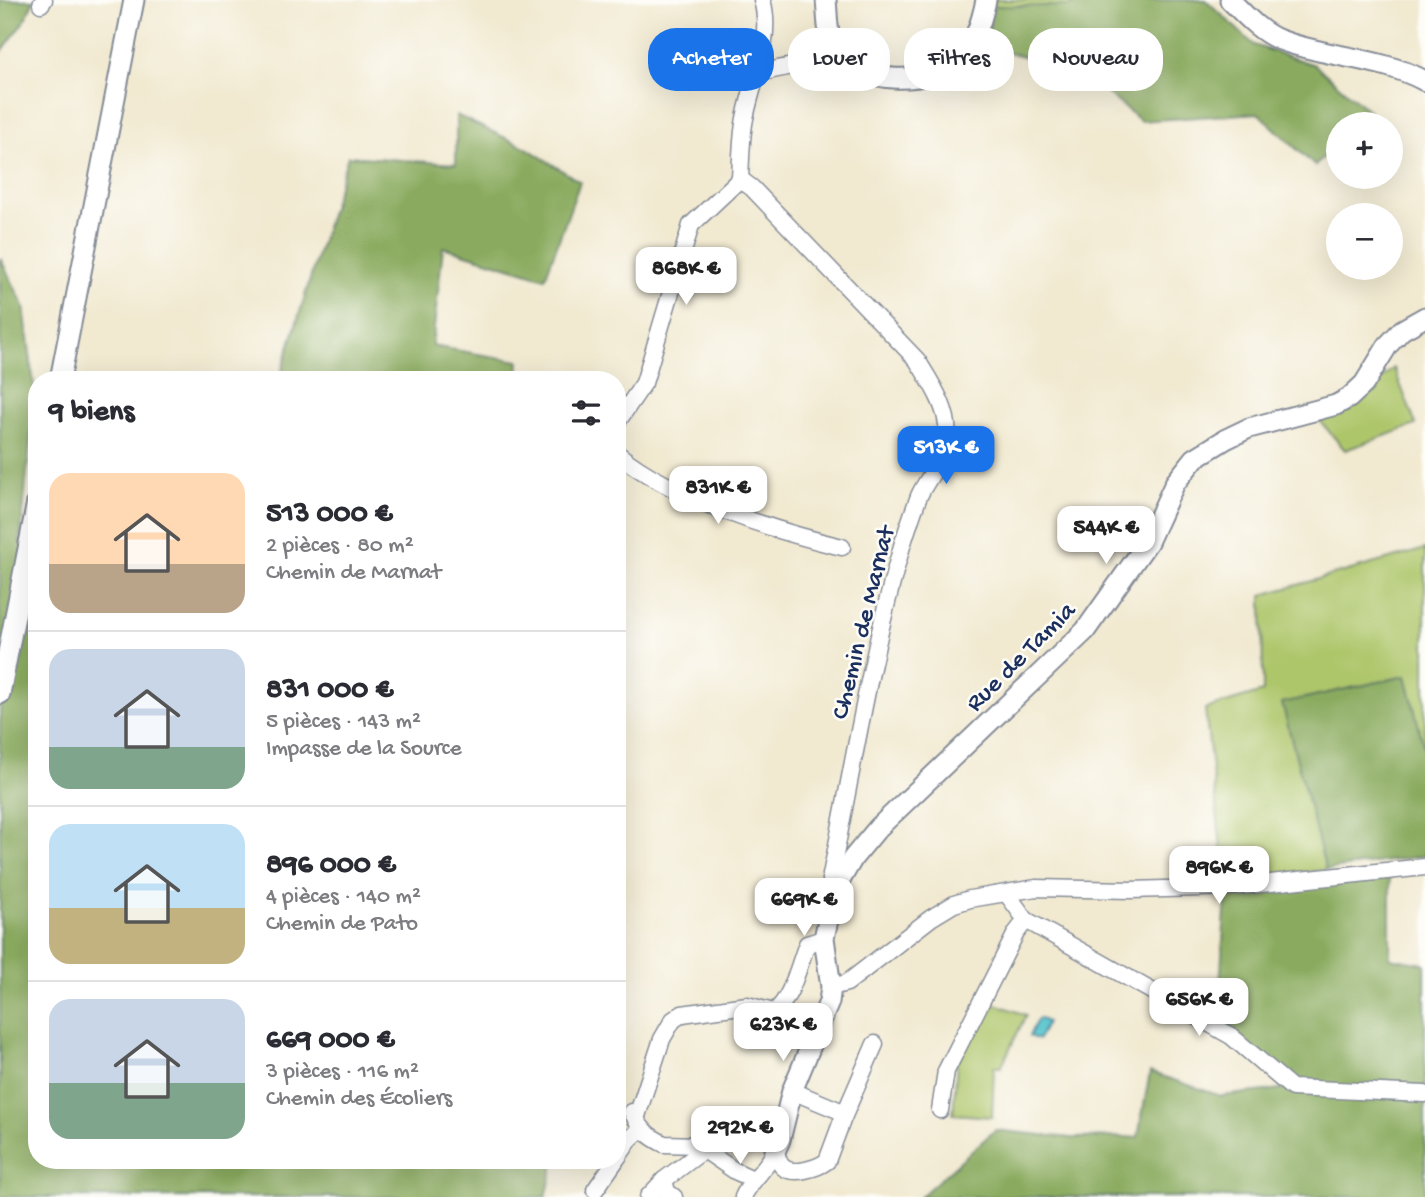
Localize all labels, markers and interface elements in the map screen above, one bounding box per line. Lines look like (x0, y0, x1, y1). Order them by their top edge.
chip: Acheter (648, 28, 774, 91)
chip: Louer (788, 28, 890, 91)
chip: Filtres (904, 28, 1014, 91)
chip: Nouveau (1028, 28, 1163, 91)
map controls (1326, 112, 1403, 280)
button: + (1326, 112, 1403, 189)
button: − (1326, 203, 1403, 280)
pin: 868K € (629, 247, 743, 307)
text: 868K € (652, 256, 720, 283)
icon: filters (567, 394, 605, 432)
text: 9 biens (49, 396, 134, 431)
pin: 513K € (889, 426, 1003, 486)
text: 513K € (913, 435, 979, 462)
pin: 831K € (661, 466, 775, 526)
text: 831K € (685, 475, 751, 502)
text: 513 000 € (266, 498, 393, 533)
icon: home (105, 501, 189, 585)
pin: 544K € (1049, 506, 1163, 566)
text: 544K € (1073, 515, 1139, 542)
street label: Chemin de Marnat (826, 521, 905, 723)
text: 2 pièces · 80 m² (266, 533, 414, 560)
text: Chemin de Marnat (266, 560, 441, 587)
street label: Rue de Tamia (961, 595, 1085, 720)
text: 831 000 € (266, 674, 393, 709)
icon: home (105, 677, 189, 761)
text: 5 pièces · 143 m² (266, 709, 421, 736)
text: Impasse de la Source (266, 736, 462, 763)
pin: 896K € (1162, 846, 1276, 906)
text: 896 000 € (266, 849, 396, 884)
icon: home (105, 852, 189, 936)
text: 896K € (1185, 855, 1253, 882)
pin: 669K € (747, 878, 861, 938)
text: 4 pièces · 140 m² (266, 884, 421, 911)
text: 669K € (771, 887, 837, 914)
text: Chemin de Pato (266, 911, 418, 938)
pin: 656K € (1142, 978, 1256, 1038)
text: 656K € (1165, 987, 1233, 1014)
pin: 623K € (726, 1004, 840, 1063)
text: 623K € (750, 1012, 816, 1039)
text: 669 000 € (266, 1024, 395, 1059)
icon: home (105, 1027, 189, 1111)
text: 3 pièces · 116 m² (266, 1059, 419, 1086)
text: Chemin des Écoliers (266, 1086, 452, 1113)
pin: 292K € (683, 1106, 797, 1166)
text: 292K € (707, 1115, 773, 1142)

